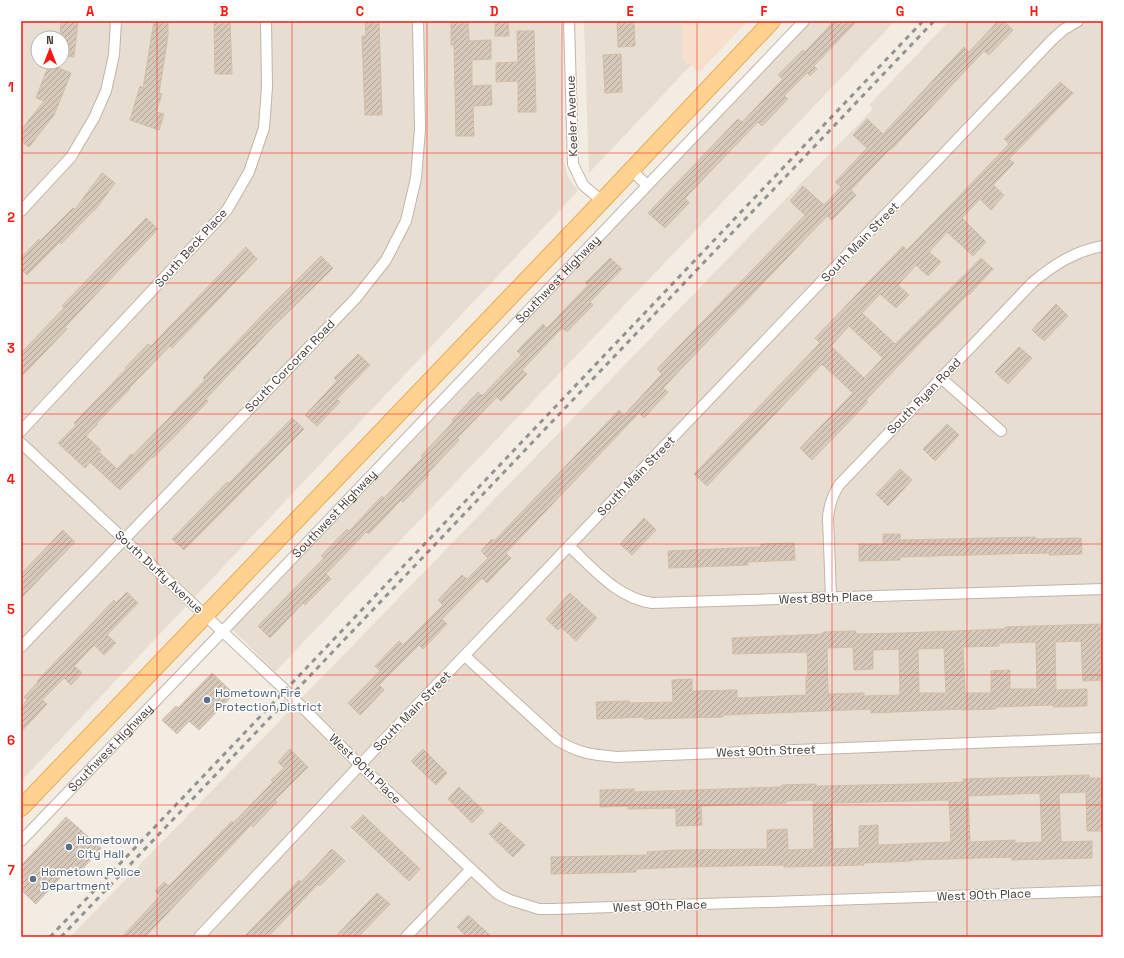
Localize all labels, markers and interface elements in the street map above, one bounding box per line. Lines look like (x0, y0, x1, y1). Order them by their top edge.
text: A (86, 3, 95, 20)
text: B (220, 3, 229, 20)
text: C (356, 3, 364, 20)
text: D (490, 3, 499, 20)
text: E (626, 3, 634, 20)
text: F (761, 3, 768, 20)
text: G (896, 3, 904, 20)
text: H (1030, 3, 1038, 20)
north arrow (30, 30, 70, 70)
text: N (46, 33, 54, 47)
street label: Keeler Avenue (563, 75, 581, 157)
text: 1 (8, 79, 14, 96)
street label: South Main Street (818, 199, 902, 285)
street label: South Beck Place (151, 205, 231, 291)
text: 2 (7, 209, 15, 226)
street label: Southwest Highway (512, 232, 604, 327)
street label: South Corcoran Road (241, 316, 339, 416)
text: 3 (7, 340, 15, 357)
street label: South Ryan Road (884, 355, 964, 437)
street label: South Main Street (594, 433, 678, 519)
street label: Southwest Highway (289, 466, 380, 561)
text: 4 (7, 471, 15, 488)
street label: South Duffy Avenue (111, 527, 207, 617)
street label: West 89th Place (779, 588, 873, 608)
text: 5 (7, 601, 15, 618)
street label: South Main Street (370, 668, 454, 754)
place label: Hometown Fire Protection District (215, 685, 322, 715)
marker: Hometown Fire Protection District (202, 695, 212, 705)
street label: Southwest Highway (64, 701, 156, 795)
street label: West 90th Place (325, 730, 405, 808)
text: 6 (7, 732, 15, 749)
street label: West 90th Street (716, 741, 816, 761)
place label: Hometown City Hall (77, 832, 139, 862)
marker: Hometown City Hall (64, 842, 74, 852)
text: 7 (7, 862, 15, 879)
place label: Hometown Police Department (41, 864, 141, 894)
marker: Hometown Police Department (28, 874, 38, 884)
street label: West 90th Place (937, 885, 1031, 905)
street label: West 90th Place (613, 896, 707, 916)

